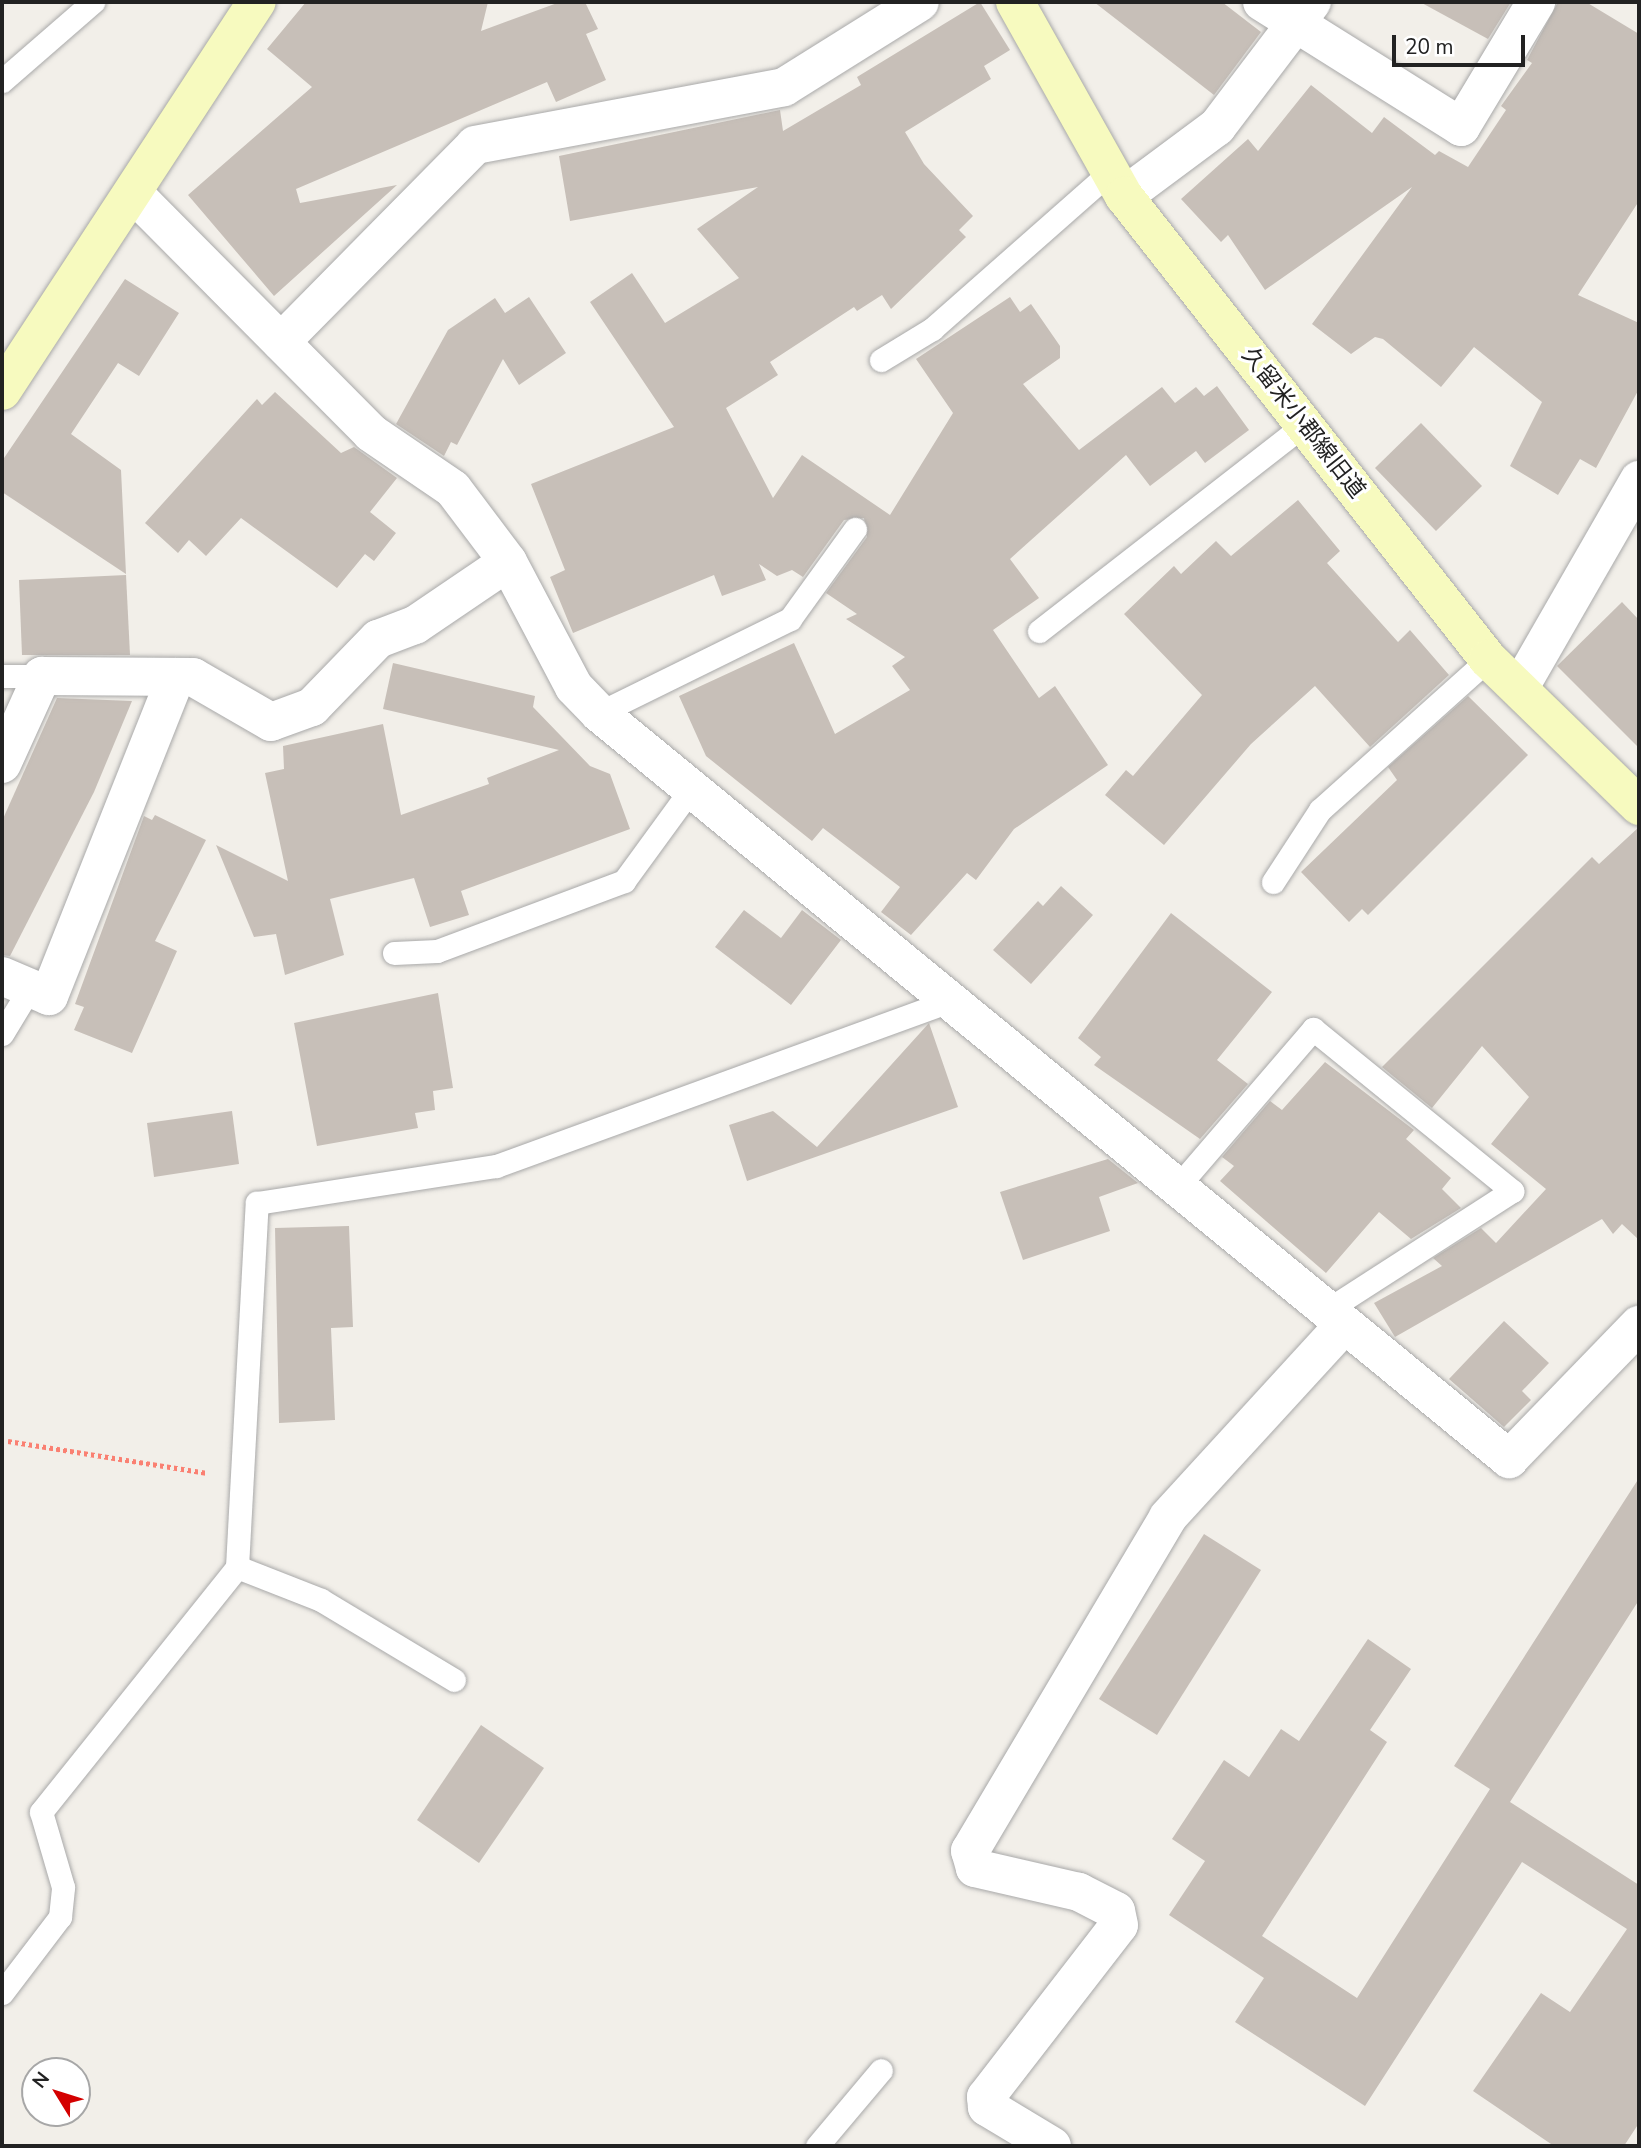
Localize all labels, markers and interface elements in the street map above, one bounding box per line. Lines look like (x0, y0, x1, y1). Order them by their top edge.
scale bar (1396, 21, 1529, 65)
text: 20 m (1405, 33, 1454, 61)
street label: 久留米小郡線旧道 (1235, 342, 1371, 504)
north arrow (21, 2057, 91, 2127)
text: N (26, 2067, 56, 2094)

